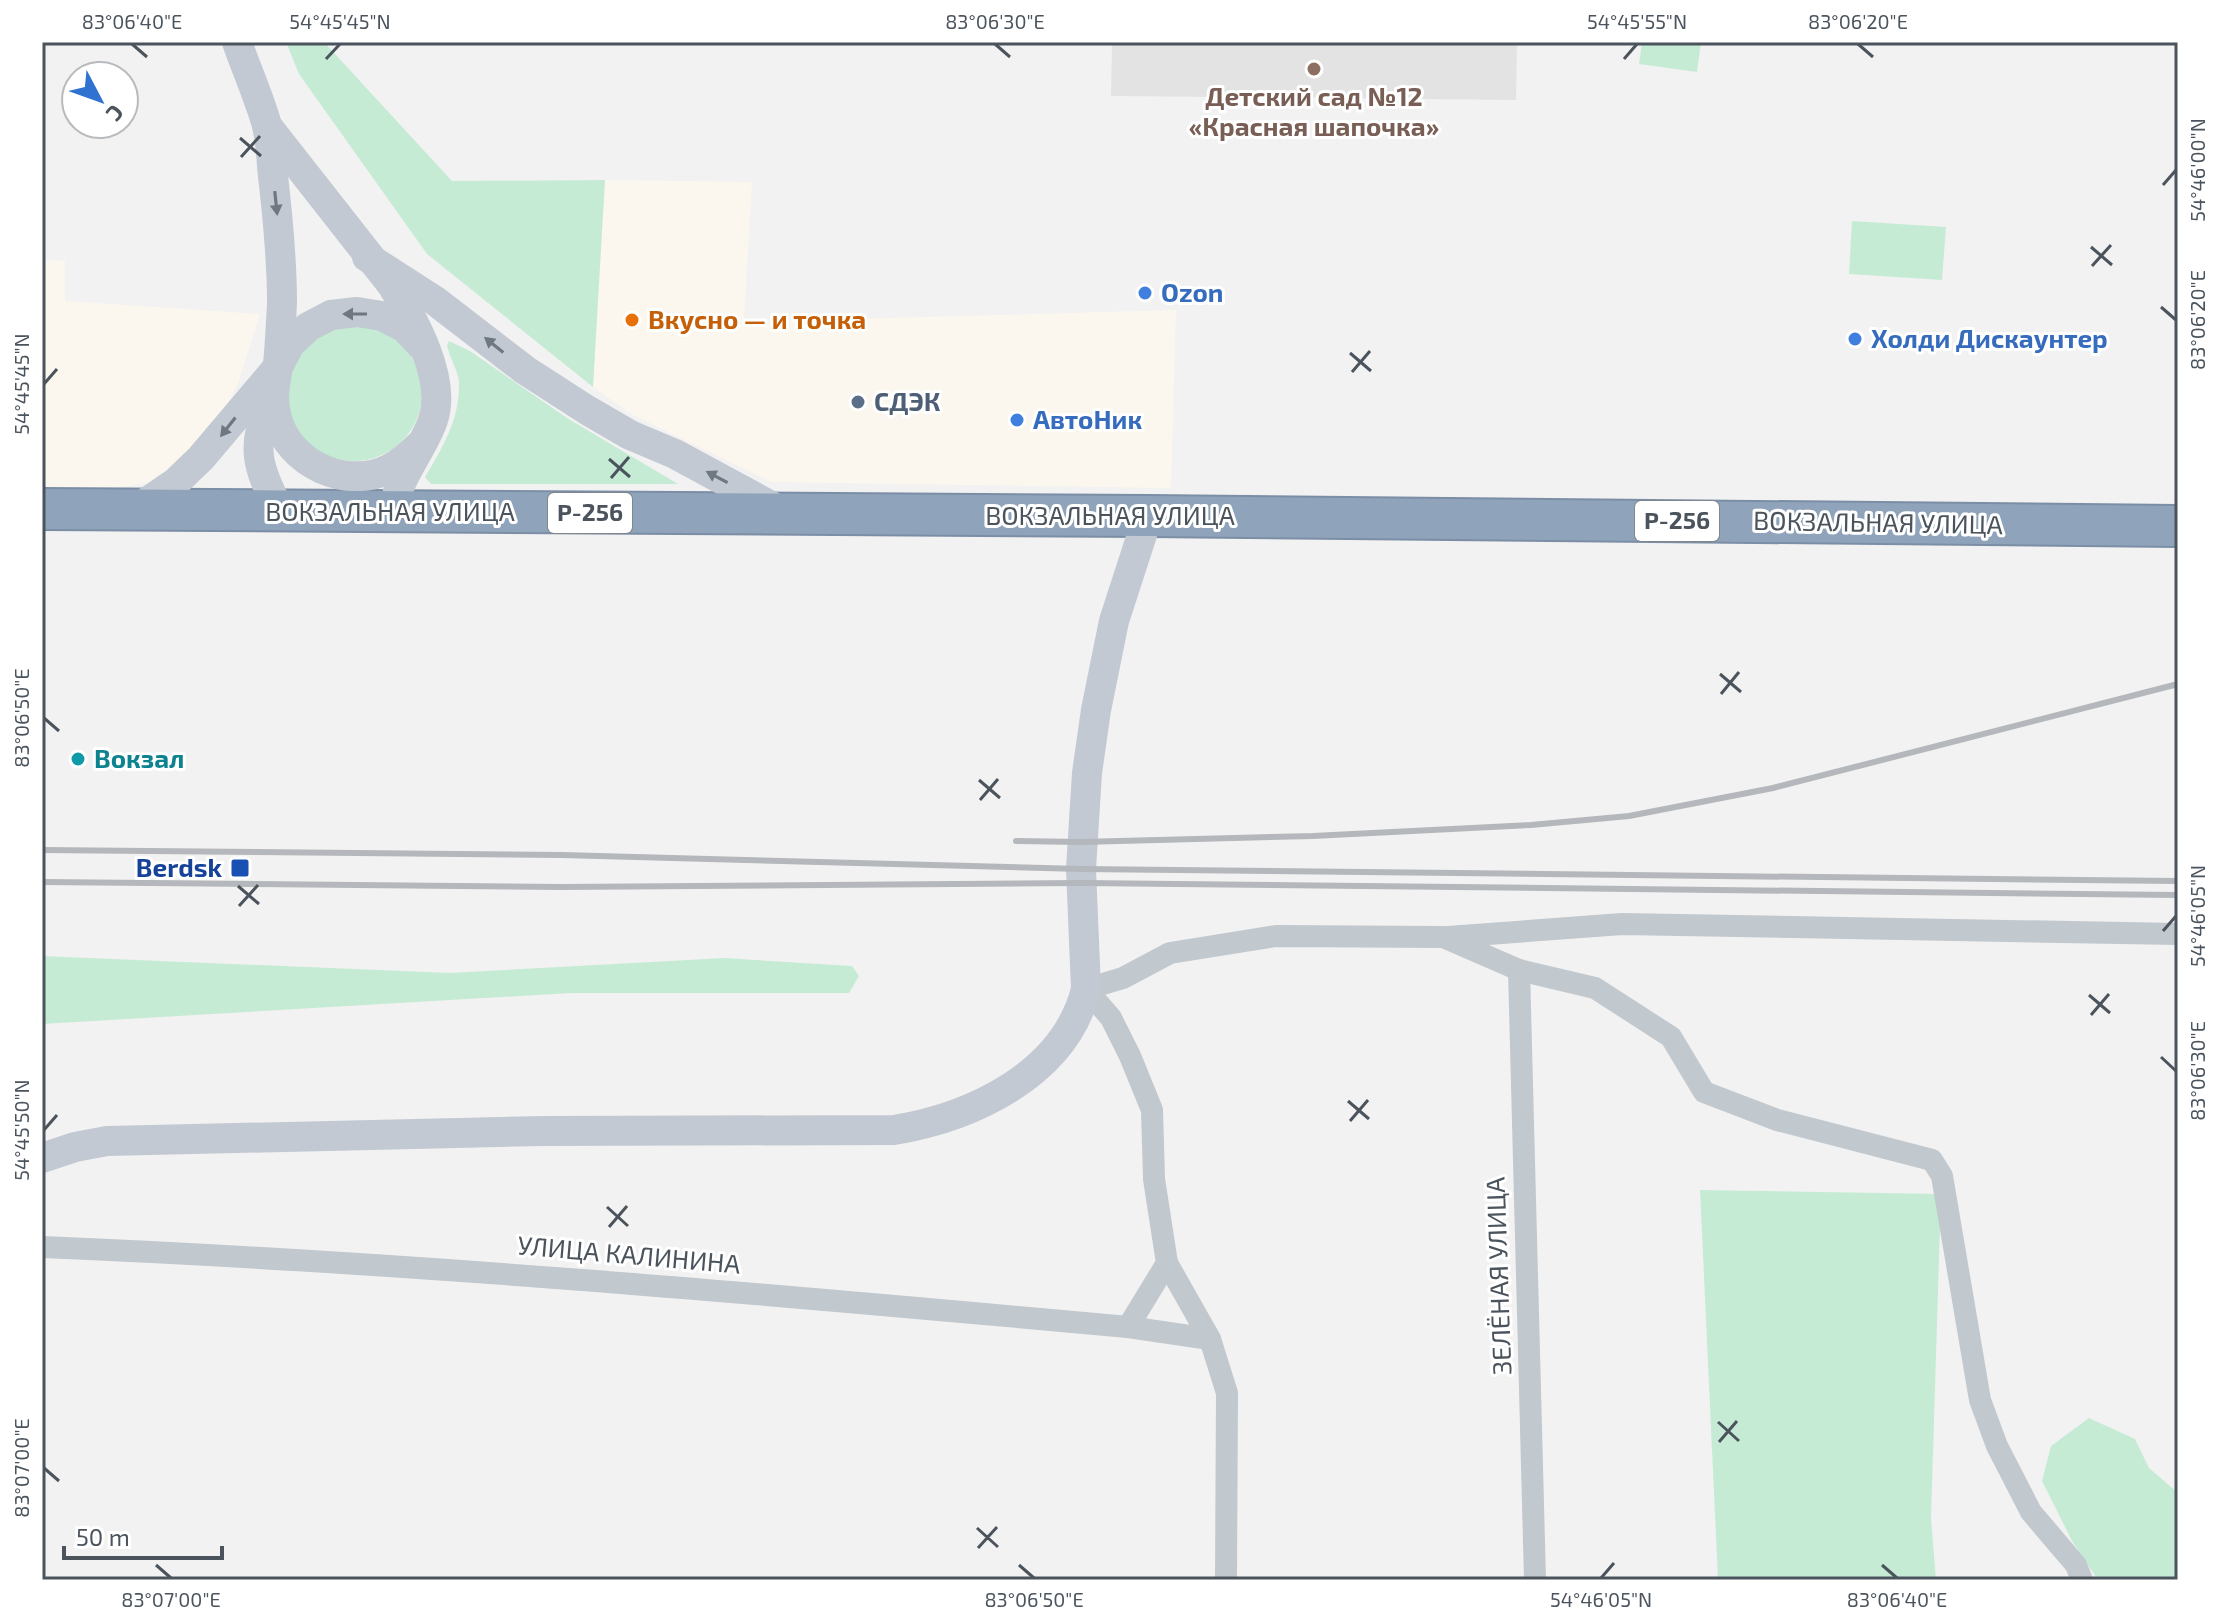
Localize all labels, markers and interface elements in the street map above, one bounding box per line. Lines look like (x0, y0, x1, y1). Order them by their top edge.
text: 83°06'40"E (82, 9, 182, 33)
text: 54°45'45"N (289, 9, 391, 33)
text: 83°06'30"E (945, 9, 1045, 33)
text: 54°45'55"N (1587, 9, 1687, 33)
text: 83°06'20"E (1808, 9, 1908, 33)
north arrow (60, 60, 140, 140)
marker: Детский сад №12 «Красная шапочка» (1305, 60, 1323, 78)
place label: Детский сад №12 «Красная шапочка» (1189, 80, 1439, 141)
text: С (102, 100, 130, 127)
text: 54°46'00"N (2185, 118, 2209, 222)
one-way arrow (269, 191, 282, 216)
text: 83°06'20"E (2185, 270, 2209, 370)
place label: Ozon (1161, 276, 1223, 307)
marker: Ozon (1136, 284, 1154, 302)
place label: Вкусно — и точка (648, 303, 866, 334)
one-way arrow (342, 308, 367, 320)
marker: Вкусно — и точка (623, 311, 641, 329)
place label: Холди Дискаунтер (1871, 322, 2108, 353)
marker: Холди Дискаунтер (1846, 330, 1864, 348)
text: 54°45'45"N (9, 333, 33, 435)
one-way arrow (484, 337, 504, 354)
place label: СДЭК (874, 385, 941, 416)
marker: СДЭК (849, 393, 867, 411)
place label: АвтоНик (1033, 403, 1142, 434)
marker: АвтоНик (1008, 411, 1026, 429)
one-way arrow (220, 416, 236, 437)
one-way arrow (706, 470, 729, 484)
road number: Р-256 (548, 493, 632, 533)
street label: ВОКЗАЛЬНАЯ УЛИЦА (265, 495, 515, 526)
street label: ВОКЗАЛЬНАЯ УЛИЦА (985, 499, 1235, 530)
road number: Р-256 (1635, 501, 1719, 541)
street label: ВОКЗАЛЬНАЯ УЛИЦА (1753, 504, 2003, 539)
text: 83°06'50"E (9, 668, 33, 768)
place label: Вокзал (94, 742, 184, 773)
marker: Вокзал (69, 750, 87, 768)
place label: Berdsk (136, 851, 222, 882)
marker: Berdsk (229, 857, 251, 879)
text: 54°46'05"N (2185, 865, 2209, 967)
text: 83°06'30"E (2185, 1021, 2209, 1121)
text: 54°45'50"N (9, 1079, 33, 1181)
street label: ЗЕЛЁНАЯ УЛИЦА (1479, 1176, 1516, 1376)
street label: УЛИЦА КАЛИНИНА (516, 1228, 742, 1279)
text: 83°07'00"E (9, 1418, 33, 1518)
scale bar (64, 1510, 222, 1560)
text: 50 m (76, 1522, 130, 1551)
text: 83°07'00"E (121, 1587, 221, 1611)
text: 83°06'50"E (984, 1587, 1084, 1611)
text: 54°46'05"N (1550, 1587, 1652, 1611)
text: 83°06'40"E (1847, 1587, 1947, 1611)

